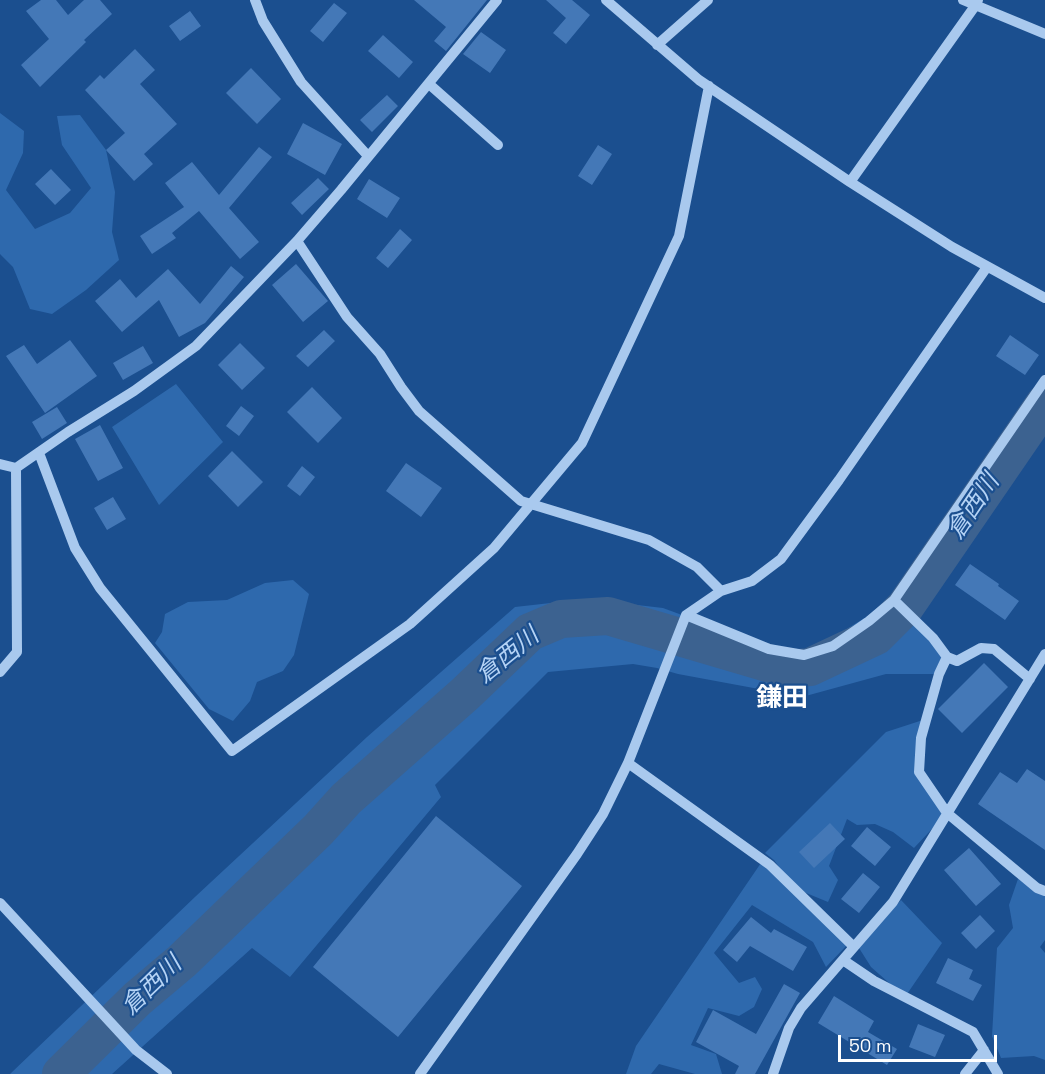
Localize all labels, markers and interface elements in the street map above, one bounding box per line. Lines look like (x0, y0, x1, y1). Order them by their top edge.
water label: 倉西川 (942, 469, 1006, 545)
water label: 倉西川 (471, 622, 545, 690)
district label: 鎌田 (756, 683, 808, 715)
water label: 倉西川 (116, 951, 188, 1021)
scale bar (841, 1023, 1000, 1061)
text: 50 m (849, 1034, 891, 1057)

